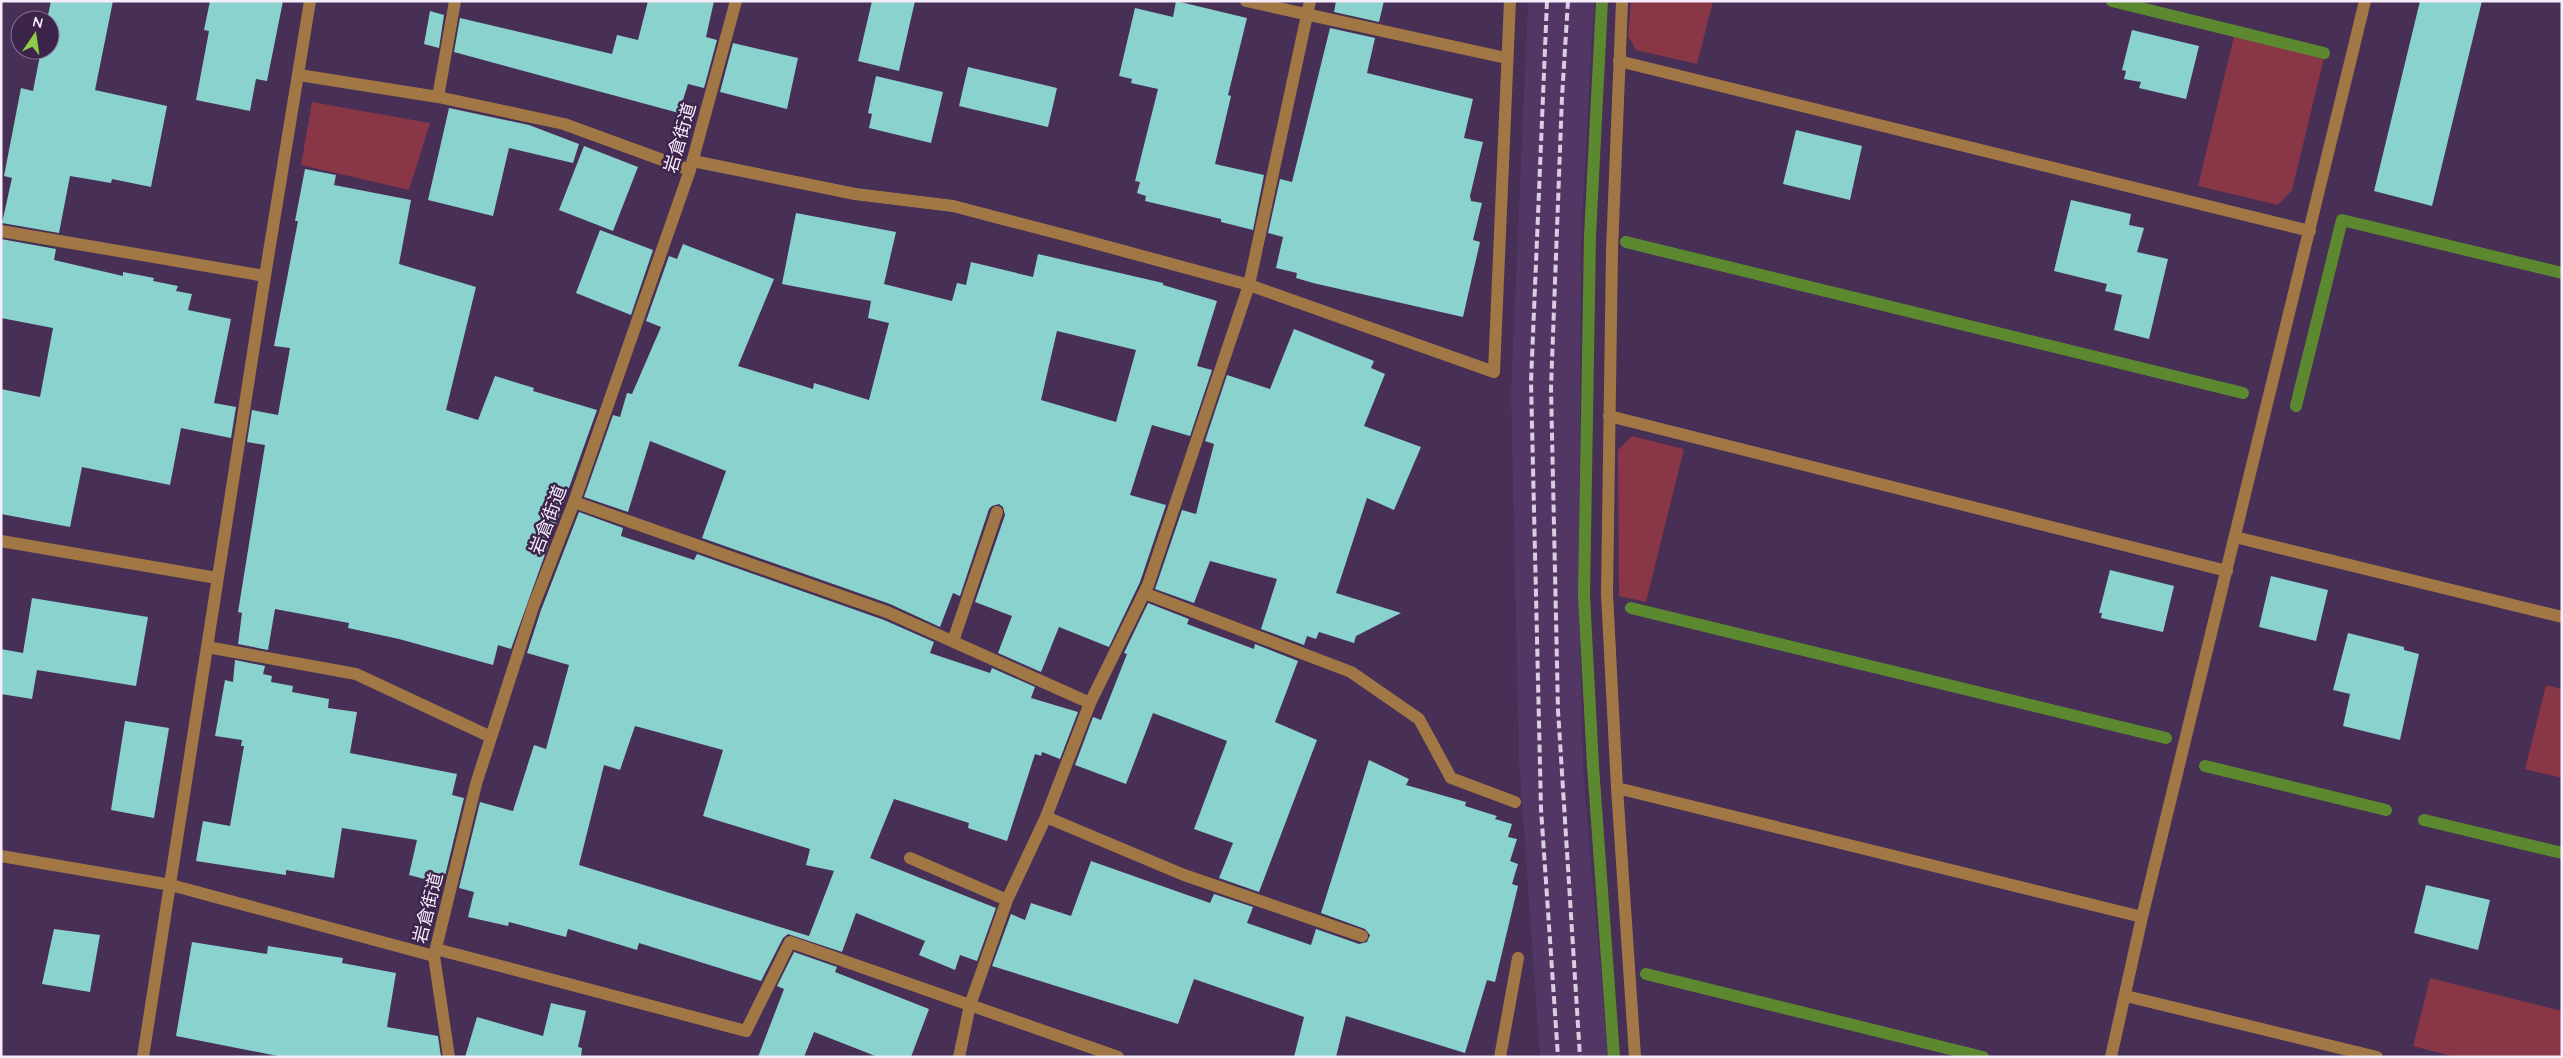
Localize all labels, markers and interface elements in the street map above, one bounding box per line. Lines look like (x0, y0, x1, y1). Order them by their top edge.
north arrow (10, 10, 60, 60)
text: N (31, 12, 45, 32)
street label: 岩倉街道 (659, 100, 700, 176)
street label: 岩倉街道 (524, 482, 571, 558)
street label: 岩倉街道 (408, 870, 447, 946)

